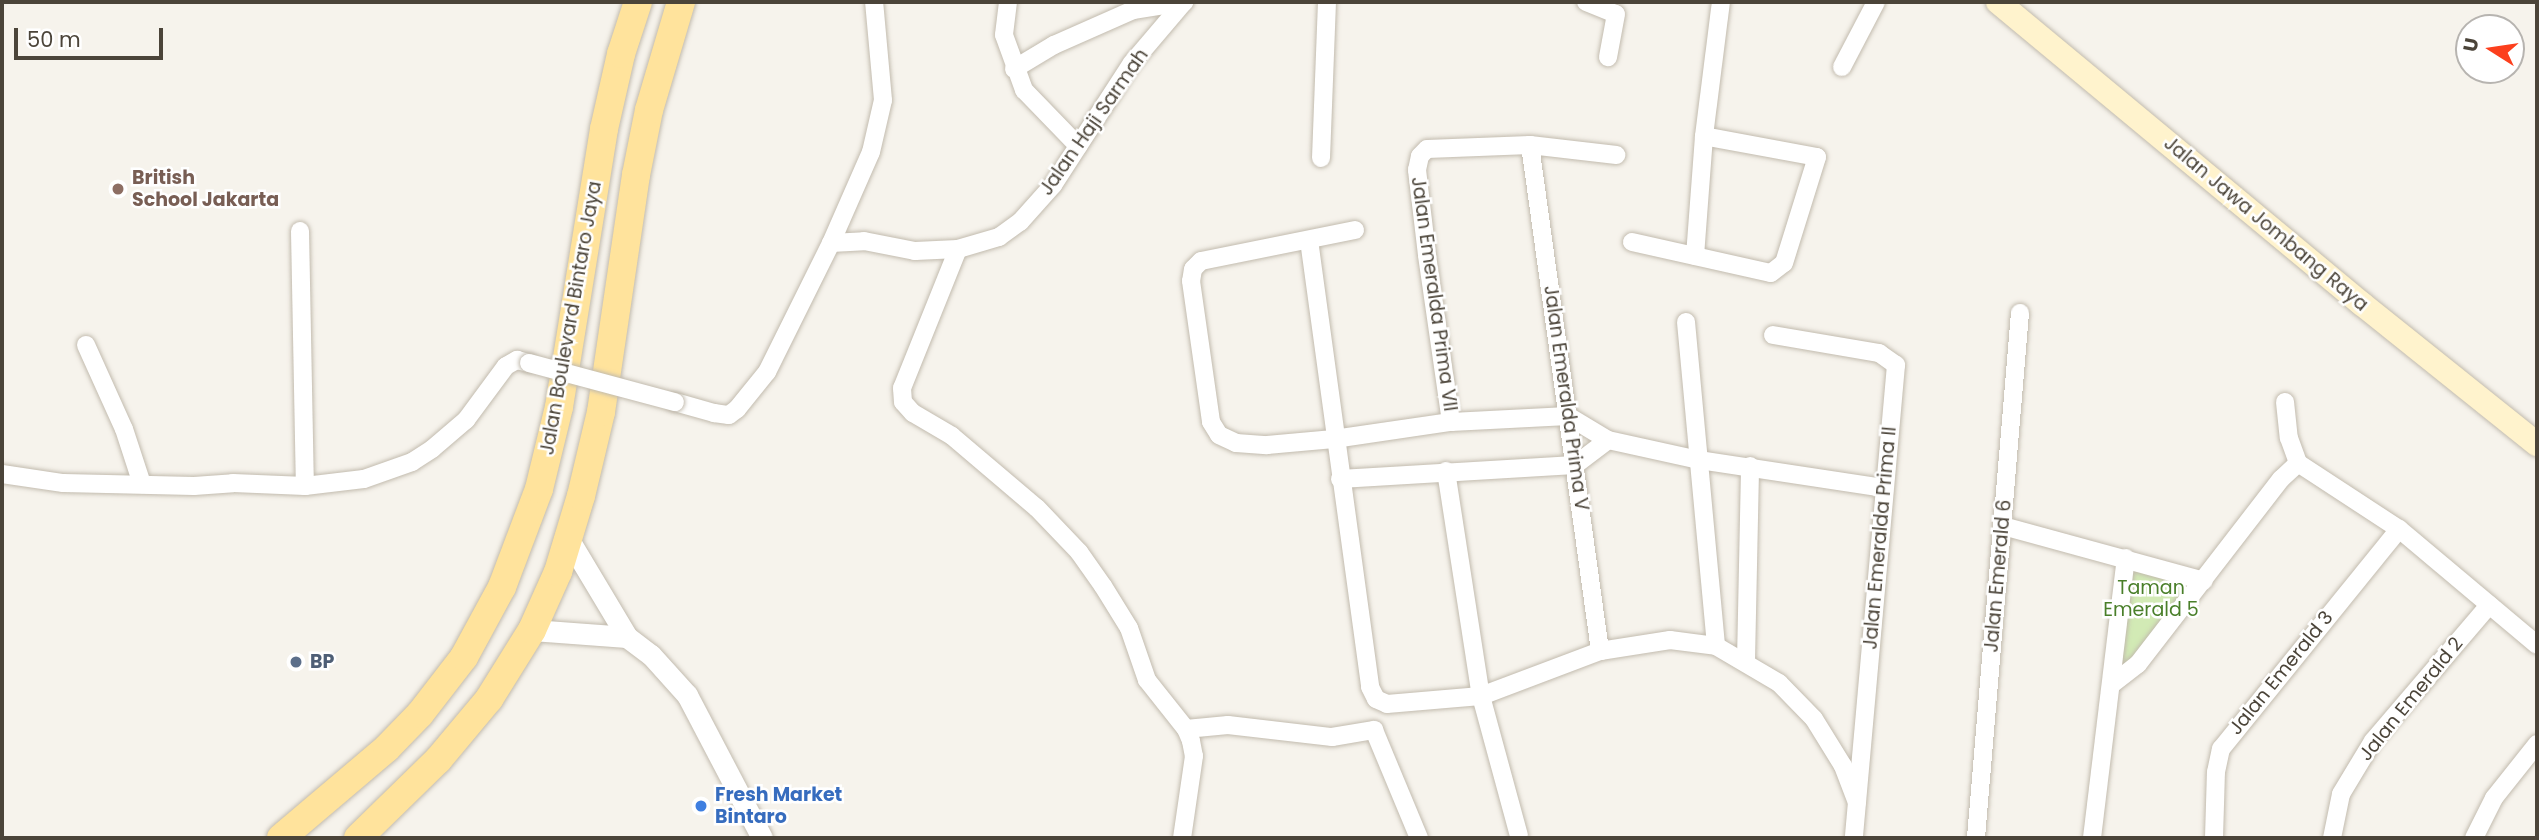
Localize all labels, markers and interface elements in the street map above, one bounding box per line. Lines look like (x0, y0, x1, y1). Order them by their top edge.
scale bar (18, 14, 166, 58)
north arrow (2455, 14, 2525, 84)
text: 50 m (27, 25, 81, 54)
text: U (2456, 36, 2486, 54)
street label: Jalan Haji Sarmah (1035, 44, 1153, 200)
street label: Jalan Jawa Jombang Raya (2159, 132, 2373, 316)
place label: British School Jakarta (132, 167, 279, 211)
street label: Jalan Emeralda Prima VII (1406, 175, 1462, 413)
street label: Jalan Boulevard Bintaro Jaya (536, 179, 606, 457)
marker: British School Jakarta (110, 181, 126, 197)
street label: Jalan Emeralda Prima V (1539, 284, 1593, 512)
street label: Jalan Emeralda Prima II (1859, 426, 1901, 650)
street label: Jalan Emerald 6 (1980, 499, 2016, 653)
park label: Taman Emerald 5 (2103, 577, 2199, 621)
street label: Jalan Emerald 3 (2224, 607, 2338, 739)
street label: Jalan Emerald 2 (2354, 633, 2468, 765)
place label: BP (310, 651, 334, 673)
marker: BP (288, 654, 304, 670)
place label: Fresh Market Bintaro (715, 784, 842, 828)
marker: Fresh Market Bintaro (693, 798, 709, 814)

